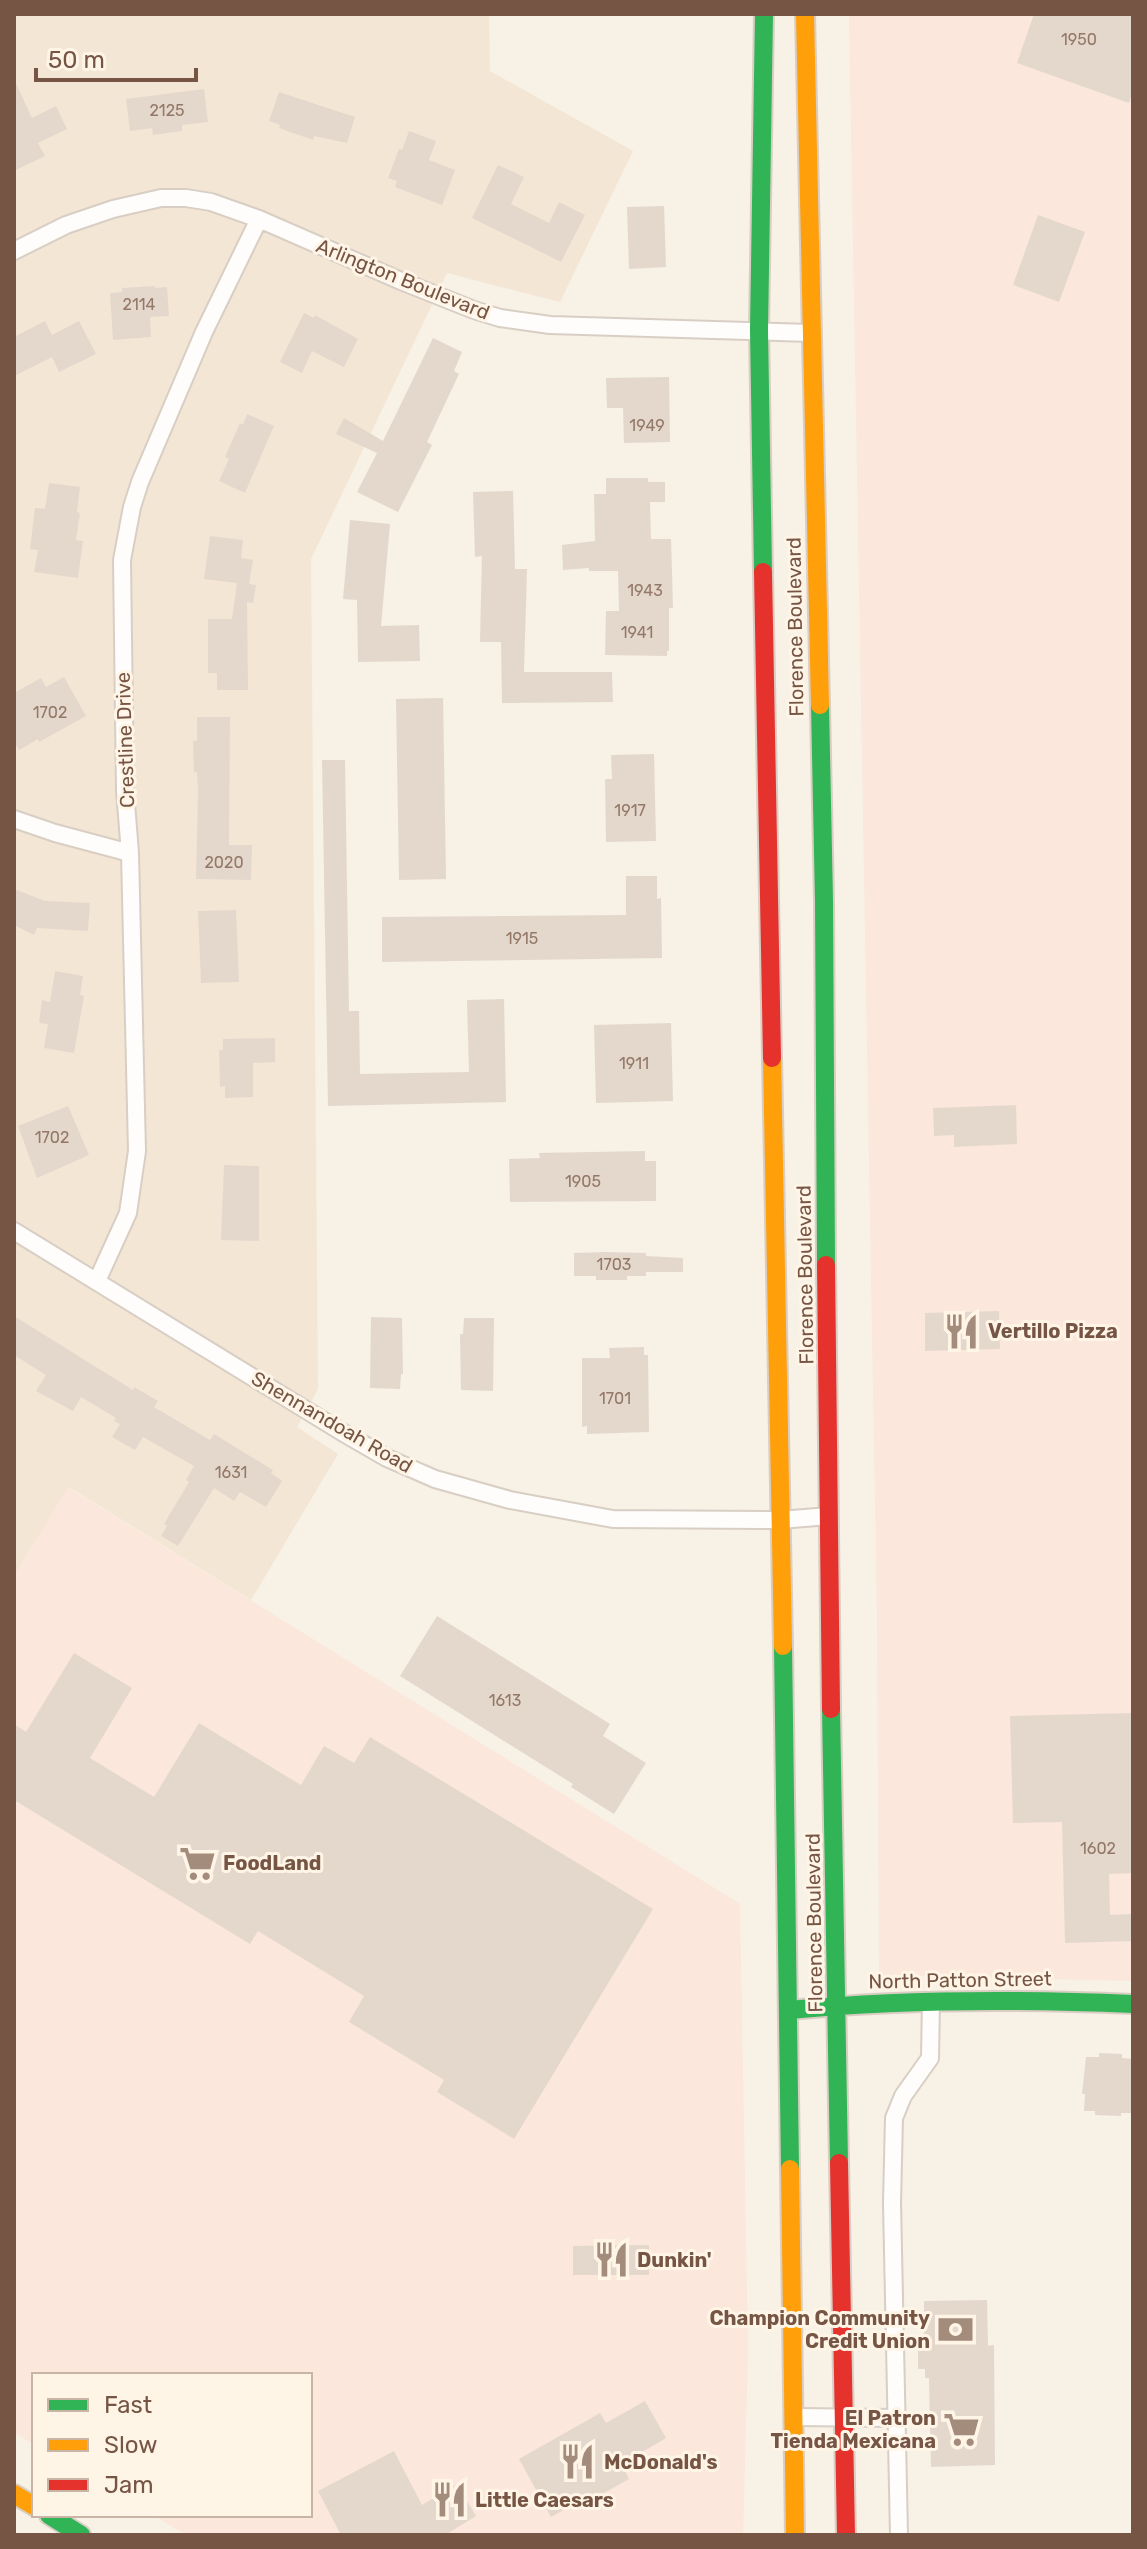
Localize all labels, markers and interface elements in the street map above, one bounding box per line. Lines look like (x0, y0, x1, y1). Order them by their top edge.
house number: 1950 (1061, 30, 1097, 49)
scale bar (36, 32, 196, 82)
text: 50 m (48, 46, 105, 74)
house number: 2125 (149, 101, 185, 120)
street label: Arlington Boulevard (313, 233, 493, 325)
house number: 2114 (122, 295, 156, 314)
house number: 1949 (629, 416, 665, 435)
street label: Florence Boulevard (781, 537, 809, 717)
house number: 1943 (627, 581, 663, 600)
house number: 1941 (621, 623, 653, 642)
street label: Crestline Drive (111, 672, 139, 808)
house number: 1702 (33, 703, 67, 722)
house number: 1917 (614, 801, 646, 820)
house number: 2020 (204, 853, 244, 872)
house number: 1915 (506, 929, 538, 948)
house number: 1911 (619, 1054, 649, 1073)
house number: 1702 (35, 1128, 69, 1147)
house number: 1905 (565, 1172, 601, 1191)
street label: Florence Boulevard (791, 1185, 819, 1365)
house number: 1703 (597, 1255, 631, 1274)
restaurant icon: Vertillo Pizza (943, 1312, 981, 1350)
place label: Vertillo Pizza (988, 1319, 1118, 1343)
street label: Shennandoah Road (247, 1366, 417, 1478)
house number: 1701 (599, 1389, 631, 1408)
house number: 1631 (215, 1463, 247, 1482)
house number: 1613 (489, 1691, 521, 1710)
street label: Florence Boulevard (800, 1833, 828, 2013)
house number: 1602 (1080, 1839, 1116, 1858)
supermarket icon: FoodLand (178, 1844, 216, 1882)
place label: FoodLand (223, 1851, 321, 1875)
street label: North Patton Street (868, 1966, 1052, 1994)
restaurant icon: Dunkin' (592, 2241, 630, 2279)
place label: Dunkin' (637, 2248, 712, 2272)
place label: Champion Community Credit Union (710, 2306, 930, 2353)
bank icon: Champion Community Credit Union (937, 2311, 975, 2349)
legend (32, 2373, 312, 2517)
text: Fast (104, 2391, 152, 2419)
place label: El Patron Tienda Mexicana (771, 2406, 936, 2453)
supermarket icon: El Patron Tienda Mexicana (943, 2411, 981, 2449)
text: Slow (104, 2431, 157, 2459)
restaurant icon: McDonald's (559, 2443, 597, 2481)
place label: McDonald's (604, 2450, 717, 2474)
text: Jam (104, 2471, 154, 2499)
restaurant icon: Little Caesars (430, 2481, 468, 2519)
place label: Little Caesars (475, 2488, 614, 2512)

